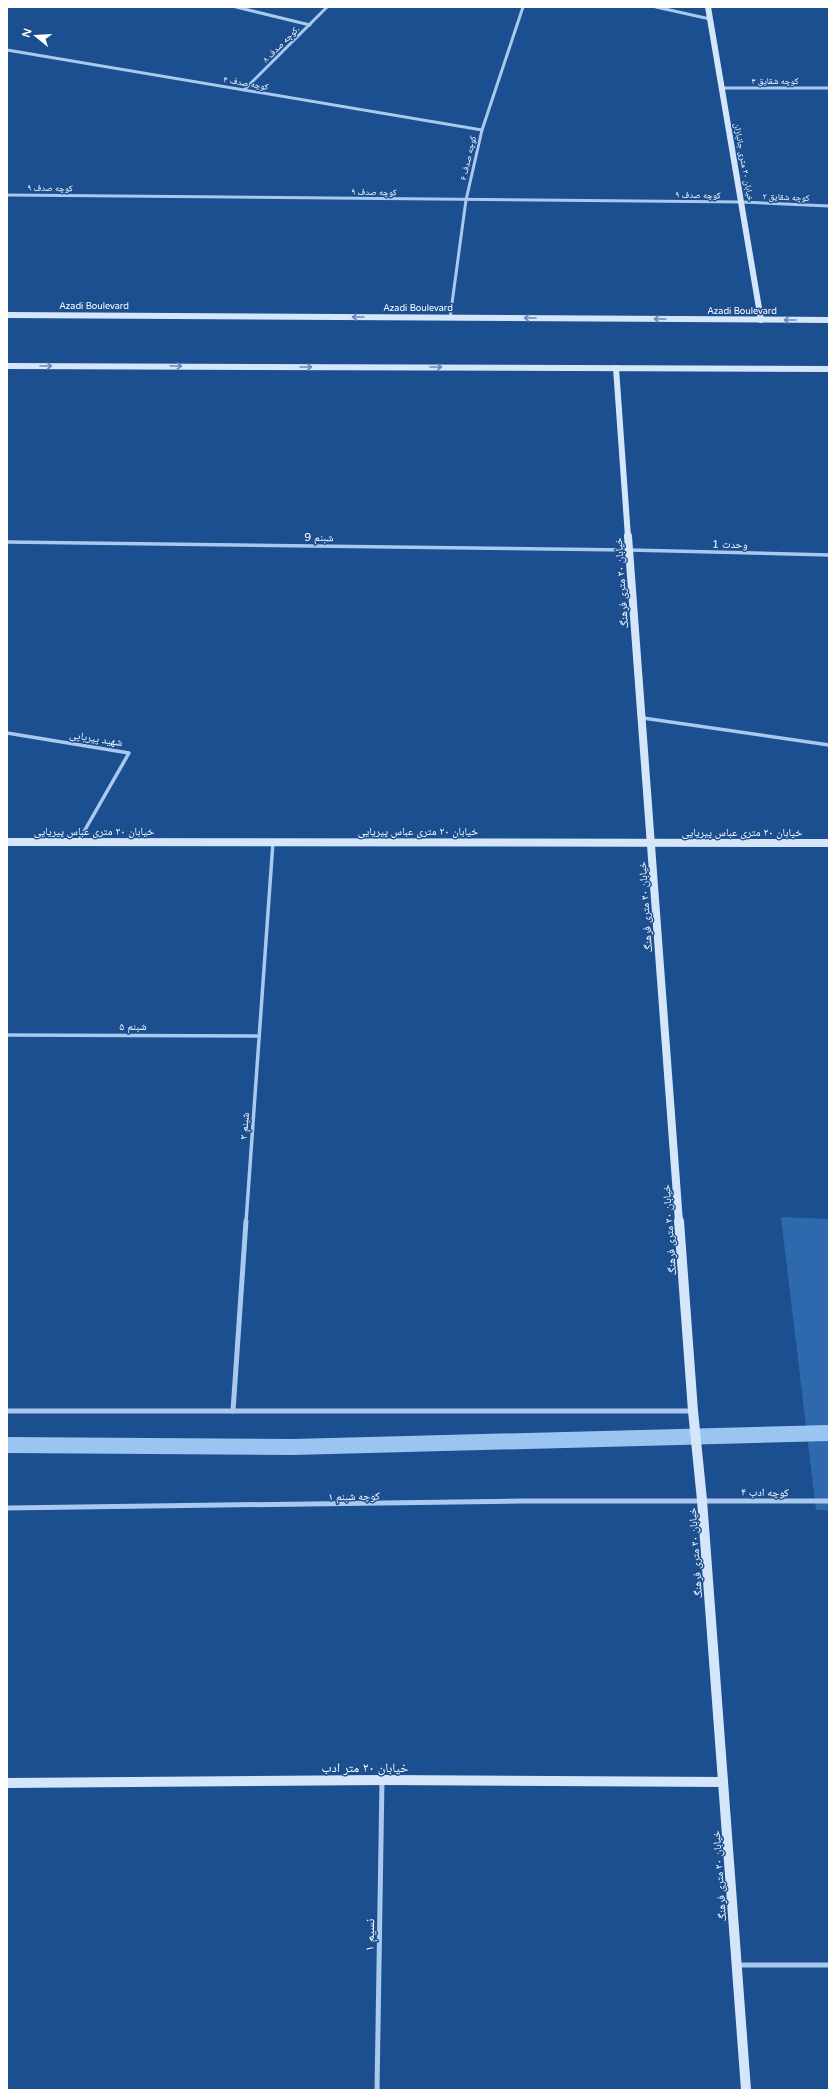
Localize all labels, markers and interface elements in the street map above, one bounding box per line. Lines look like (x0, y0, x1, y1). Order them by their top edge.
north arrow (16, 16, 56, 56)
street label: کوچه صدف ۸. (261, 24, 302, 65)
text: N (19, 27, 35, 39)
street label: کوچه صدف ۴ (223, 74, 269, 93)
street label: کوچه شقایق ۳ (751, 76, 799, 87)
street label: خیابان ۲۰ متری جانبازان (731, 122, 756, 202)
street label: کوچه صدف ۶ (458, 134, 479, 181)
street label: کوچه صدف ۹ (27, 183, 73, 194)
street label: کوچه صدف ۹ (351, 187, 397, 198)
street label: کوچه صدف ۹ (675, 190, 721, 201)
street label: کوچه شقایق ۲ (762, 191, 810, 204)
street label: Azadi Boulevard (59, 301, 129, 312)
street label: Azadi Boulevard (383, 303, 453, 314)
street label: Azadi Boulevard (707, 306, 777, 317)
one-way arrow (352, 313, 365, 321)
one-way arrow (524, 314, 537, 322)
one-way arrow (654, 315, 667, 323)
one-way arrow (784, 316, 797, 324)
one-way arrow (39, 362, 52, 370)
one-way arrow (169, 362, 182, 370)
one-way arrow (299, 363, 312, 371)
one-way arrow (429, 363, 442, 371)
street label: شبنم 9 (304, 531, 334, 545)
street label: خیابان ۲۰ متری فرهنگ (612, 537, 631, 629)
street label: وحدت 1 (712, 538, 748, 551)
street label: شهید پیریایی (68, 728, 123, 749)
street label: خیابان ۲۰ متری عباس پیریایی (34, 825, 154, 838)
street label: خیابان ۲۰ متری عباس پیریایی (358, 825, 478, 838)
street label: خیابان ۲۰ متری عباس پیریایی (682, 826, 802, 839)
street label: خیابان ۲۰ متری فرهنگ (636, 861, 655, 953)
street label: شبنم ۵ (119, 1020, 147, 1034)
street label: شبنم ۲ (237, 1112, 253, 1140)
street label: خیابان ۲۰ متری فرهنگ (660, 1184, 679, 1276)
street label: کوچه ادب ۴ (741, 1486, 790, 1499)
street label: کوچه شبنم ۱ (328, 1490, 380, 1504)
street label: خیابان ۲۰ متری فرهنگ (686, 1507, 705, 1599)
street label: خیابان ۲۰ متر ادب (322, 1760, 408, 1776)
street label: خیابان ۲۰ متری فرهنگ (710, 1830, 729, 1922)
street label: نسیم ۱ (362, 1918, 378, 1952)

